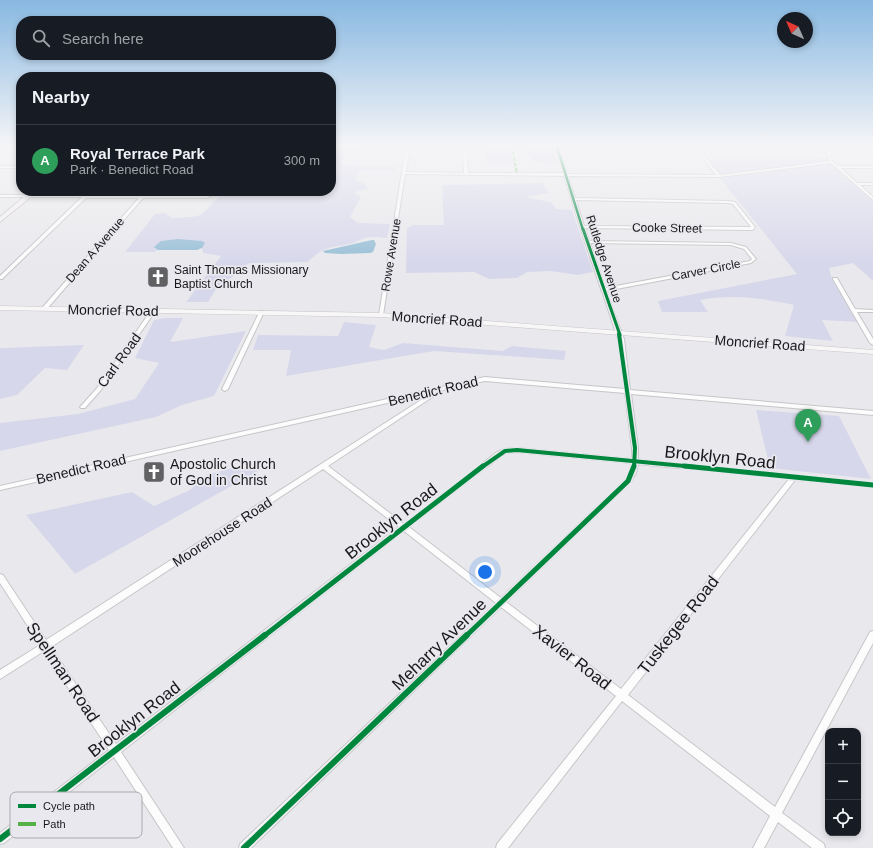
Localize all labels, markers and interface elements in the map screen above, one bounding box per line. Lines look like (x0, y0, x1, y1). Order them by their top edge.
north arrow (777, 12, 813, 48)
search box (16, 16, 336, 60)
icon: search (30, 27, 52, 49)
text: Search here (62, 30, 144, 47)
text: Nearby (32, 88, 90, 107)
text: Royal Terrace Park (70, 145, 205, 162)
text: A (40, 153, 50, 168)
text: 300 m (284, 153, 320, 168)
text: Park · Benedict Road (70, 162, 194, 177)
street label: Rutledge Avenue (583, 213, 625, 305)
street label: Dean A Avenue (63, 214, 127, 285)
street label: Rowe Avenue (378, 217, 404, 293)
street label: Cooke Street (632, 220, 703, 236)
street label: Carver Circle (670, 256, 742, 284)
place label: Saint Thomas Missionary Baptist Church (174, 263, 309, 291)
church icon: Saint Thomas Missionary Baptist Church (145, 264, 171, 290)
street label: Moncrief Road (67, 301, 159, 319)
street label: Moncrief Road (391, 308, 483, 330)
street label: Carl Road (94, 330, 144, 390)
street label: Moncrief Road (714, 332, 806, 354)
street label: Benedict Road (386, 373, 480, 409)
pin: A (795, 409, 821, 442)
street label: Brooklyn Road (664, 442, 776, 473)
street label: Benedict Road (34, 451, 128, 487)
place label: Apostolic Church of God in Christ (170, 456, 276, 488)
church icon: Apostolic Church of God in Christ (141, 459, 167, 485)
street label: Brooklyn Road (342, 480, 441, 563)
street label: Moorehouse Road (169, 494, 275, 570)
your location (475, 562, 495, 582)
street label: Tuskegee Road (634, 572, 723, 678)
street label: Meharry Avenue (388, 595, 490, 694)
street label: Spellman Road (22, 619, 103, 726)
street label: Xavier Road (529, 621, 614, 694)
street label: Brooklyn Road (85, 678, 184, 761)
map controls (825, 728, 861, 836)
button: + (825, 728, 861, 764)
button: − (825, 764, 861, 800)
legend (10, 792, 142, 838)
text: Cycle path (43, 800, 95, 812)
button: locate (825, 800, 861, 836)
text: Path (43, 818, 66, 830)

